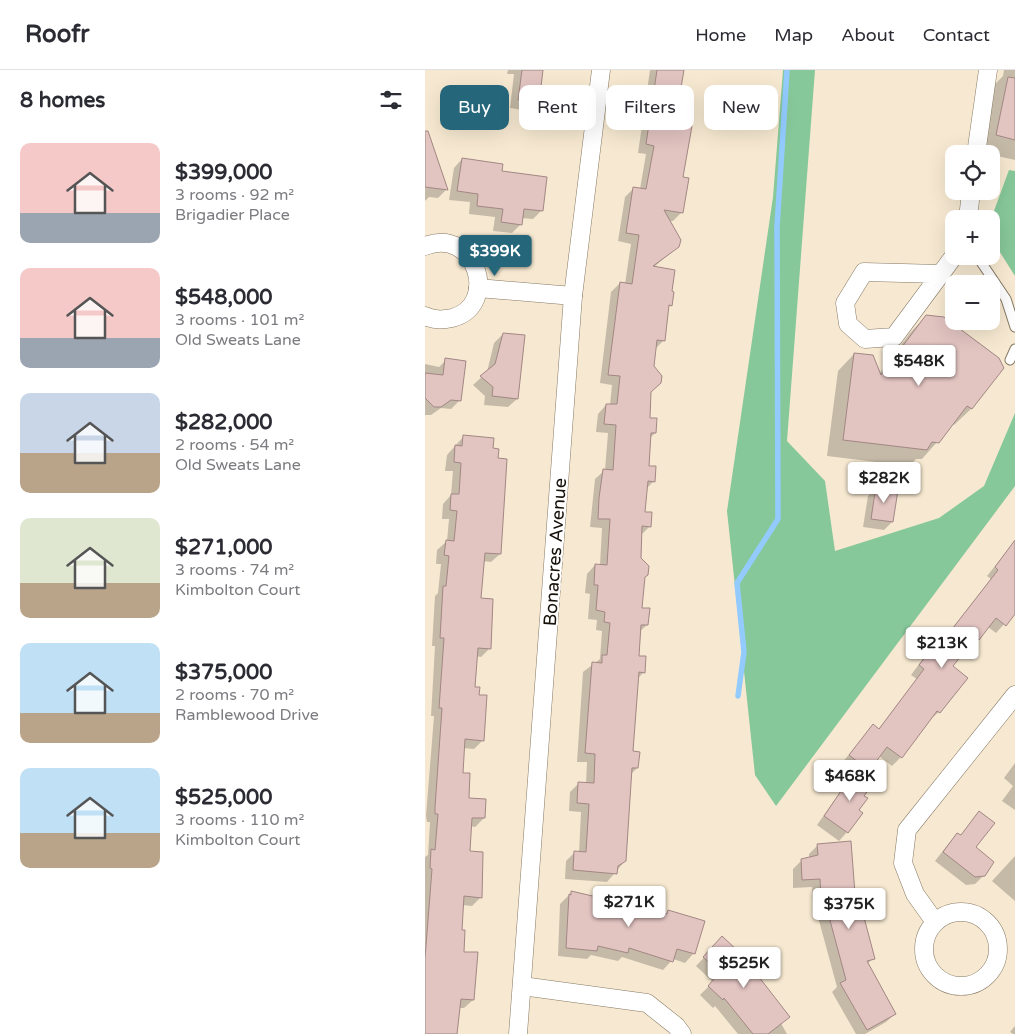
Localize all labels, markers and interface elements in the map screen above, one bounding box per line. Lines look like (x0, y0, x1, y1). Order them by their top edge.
text: Roofr (25, 20, 90, 49)
text: Home (695, 24, 746, 46)
text: Map (774, 24, 813, 46)
text: About (841, 24, 895, 46)
text: Contact (923, 24, 990, 46)
chip: Buy (440, 85, 509, 130)
chip: Rent (519, 85, 596, 130)
chip: Filters (606, 85, 694, 130)
chip: New (704, 85, 778, 130)
icon: filters (377, 86, 405, 114)
text: 8 homes (20, 88, 105, 113)
map controls (945, 145, 1000, 330)
button: locate (945, 145, 1000, 200)
text: $399,000 (175, 160, 273, 185)
icon: home (60, 163, 120, 223)
text: 3 rooms · 92 m² (175, 185, 294, 205)
text: Brigadier Place (175, 205, 290, 225)
button: + (945, 210, 1000, 265)
pin: $399K (460, 234, 530, 277)
text: $399K (470, 241, 520, 261)
button: − (945, 275, 1000, 330)
text: $548,000 (175, 285, 273, 310)
icon: home (60, 288, 120, 348)
text: 3 rooms · 101 m² (175, 310, 304, 330)
text: Old Sweats Lane (175, 330, 301, 350)
pin: $548K (884, 344, 954, 387)
text: $548K (894, 351, 944, 371)
text: $282,000 (175, 410, 273, 435)
icon: home (60, 413, 120, 473)
text: 2 rooms · 54 m² (175, 435, 294, 455)
text: Old Sweats Lane (175, 455, 301, 475)
pin: $282K (849, 462, 919, 504)
text: $282K (859, 468, 909, 488)
street label: Bonacres Avenue (539, 477, 571, 627)
text: $271,000 (175, 535, 273, 560)
icon: home (60, 538, 120, 598)
text: 3 rooms · 74 m² (175, 560, 294, 580)
text: Kimbolton Court (175, 580, 300, 600)
pin: $213K (907, 626, 977, 669)
text: $213K (917, 633, 967, 653)
text: $375,000 (175, 660, 272, 685)
icon: home (60, 663, 120, 723)
text: 2 rooms · 70 m² (175, 685, 294, 705)
text: Ramblewood Drive (175, 705, 319, 725)
pin: $468K (815, 760, 885, 802)
text: $468K (825, 766, 875, 786)
text: $525,000 (175, 785, 272, 810)
icon: home (60, 788, 120, 848)
text: 3 rooms · 110 m² (175, 810, 304, 830)
text: Kimbolton Court (175, 830, 300, 850)
pin: $271K (594, 886, 664, 928)
pin: $375K (814, 888, 884, 930)
text: $271K (604, 892, 654, 912)
text: $375K (824, 894, 874, 914)
pin: $525K (709, 946, 779, 989)
text: $525K (719, 953, 769, 973)

